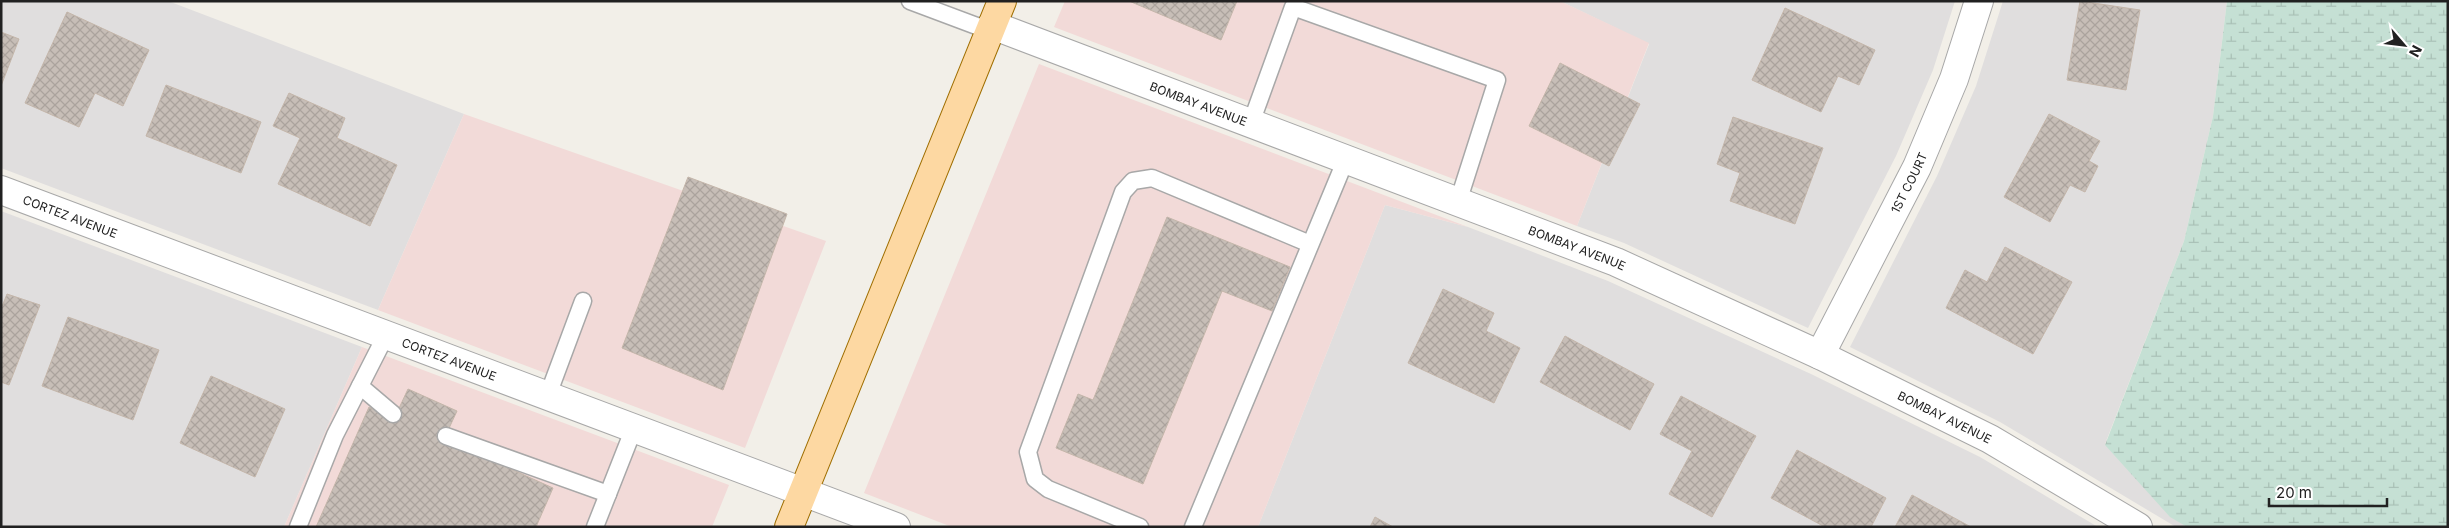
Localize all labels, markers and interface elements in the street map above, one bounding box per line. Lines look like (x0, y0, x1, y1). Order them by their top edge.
north arrow (2379, 20, 2429, 70)
text: N (2406, 43, 2426, 60)
street label: BOMBAY AVENUE (1148, 78, 1249, 129)
street label: 1ST COURT (1887, 150, 1930, 215)
street label: CORTEZ AVENUE (21, 191, 120, 241)
street label: BOMBAY AVENUE (1526, 222, 1628, 273)
street label: CORTEZ AVENUE (400, 334, 499, 383)
street label: BOMBAY AVENUE (1895, 387, 1994, 446)
scale bar (2269, 476, 2386, 508)
text: 20 m (2276, 483, 2312, 502)

